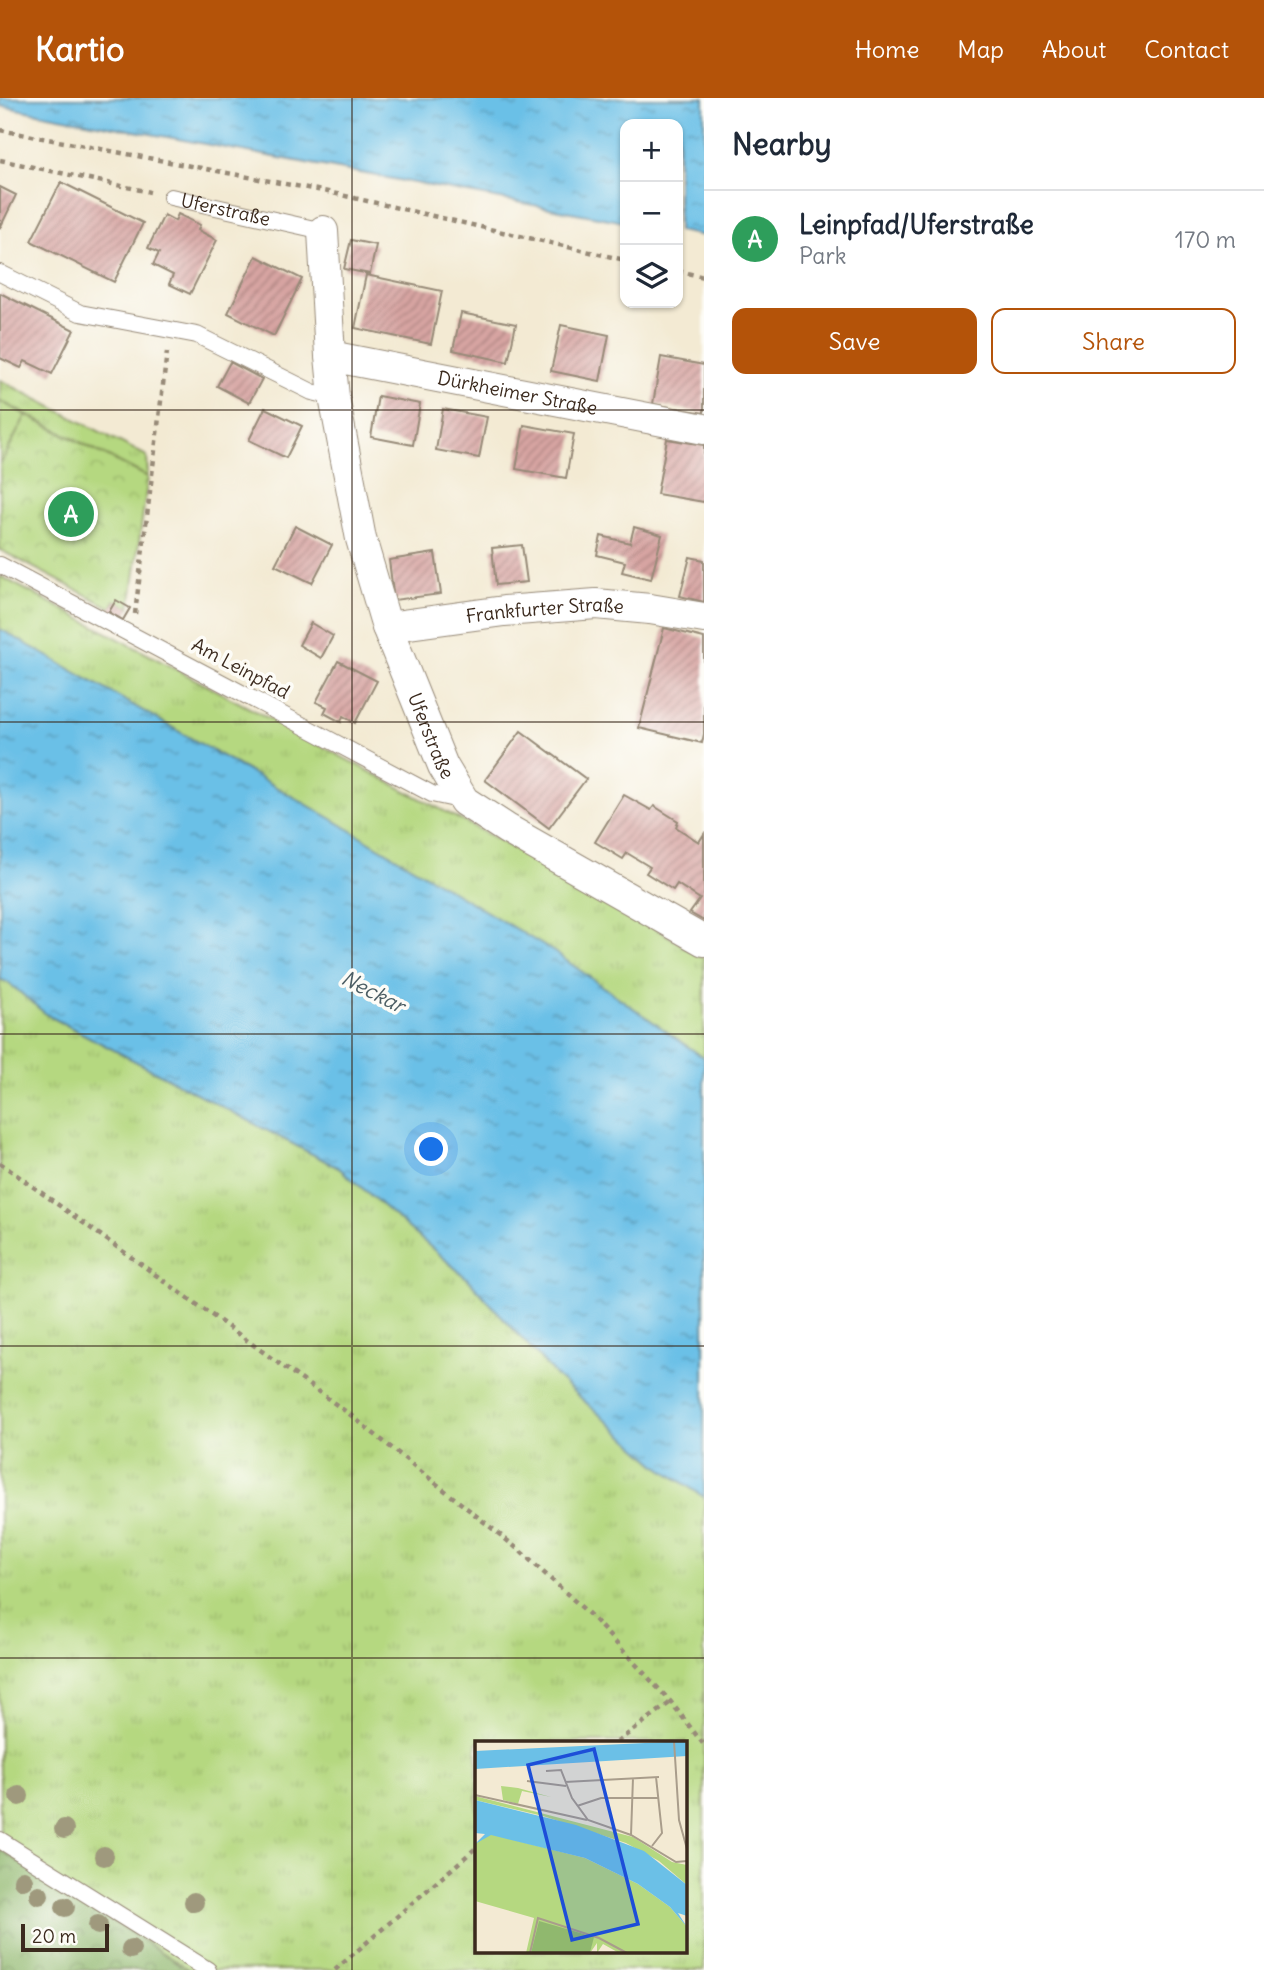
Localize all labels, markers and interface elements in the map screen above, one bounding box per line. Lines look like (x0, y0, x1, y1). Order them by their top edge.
text: Kartio (35, 28, 125, 70)
text: Home (855, 34, 919, 64)
text: Map (957, 34, 1004, 64)
text: About (1042, 34, 1106, 64)
text: Contact (1144, 34, 1229, 64)
map controls (620, 119, 683, 308)
button: + (620, 119, 683, 182)
text: Nearby (732, 125, 832, 163)
button: − (620, 182, 683, 245)
street label: Uferstraße (179, 188, 273, 231)
text: Leinpfad/Uferstraße (799, 208, 1034, 241)
text: A (748, 225, 762, 254)
text: 170 m (1175, 225, 1236, 254)
text: Park (799, 241, 847, 270)
button: layers (620, 245, 683, 308)
button: Save (732, 308, 977, 374)
button: Share (991, 308, 1236, 374)
street label: Dürkheimer Straße (435, 365, 599, 420)
pin: A (48, 488, 94, 540)
street label: Frankfurter Straße (464, 592, 625, 628)
street label: Am Leinpfad (188, 632, 294, 704)
street label: Uferstraße (403, 689, 460, 783)
water label: Neckar (337, 964, 412, 1020)
your location (414, 1132, 448, 1166)
inset map (475, 1741, 687, 1952)
scale bar (21, 1921, 108, 1953)
text: 20 m (32, 1924, 76, 1948)

